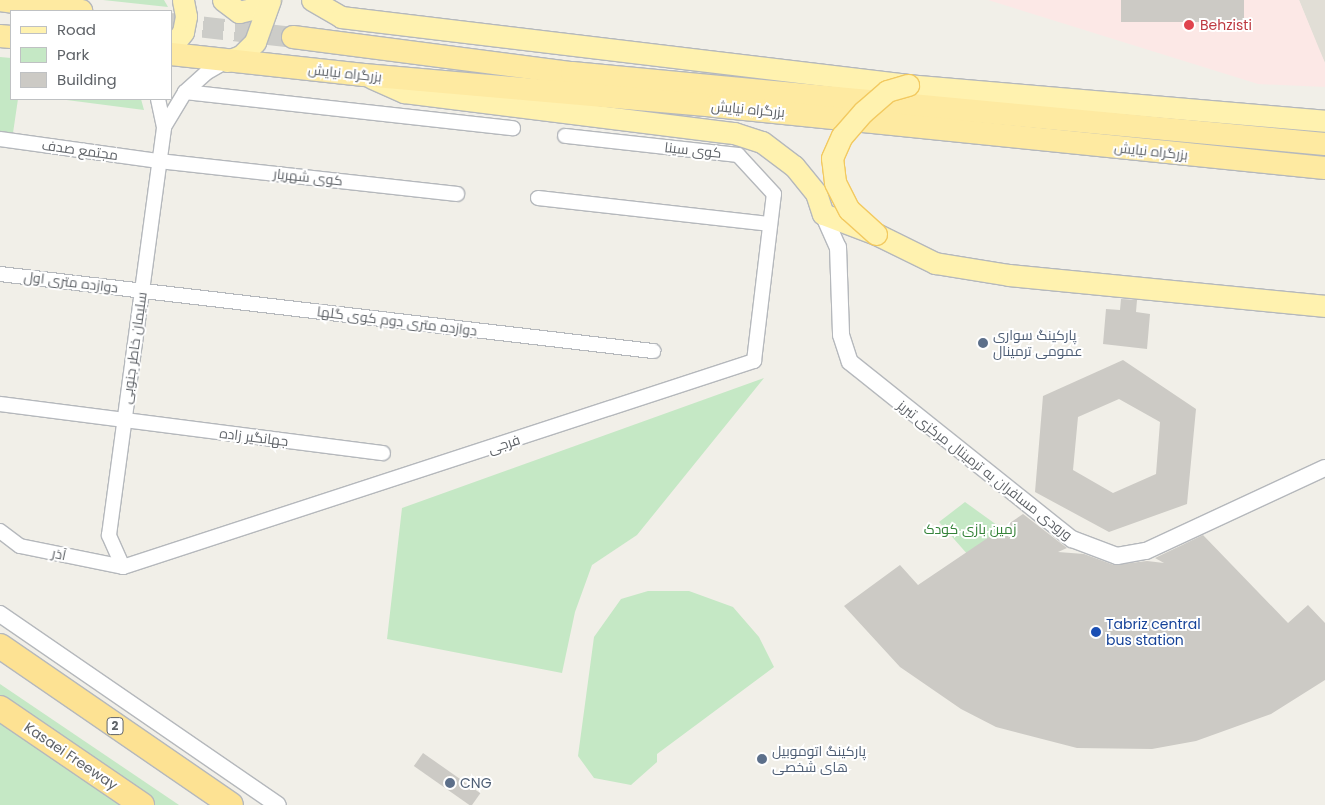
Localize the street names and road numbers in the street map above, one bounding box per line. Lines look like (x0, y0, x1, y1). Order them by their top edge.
street label: بزرگراه نیایش (307, 61, 383, 85)
street label: بزرگراه نیایش (710, 97, 786, 121)
street label: مجتمع صدف (41, 136, 119, 164)
street label: کوی سینا (664, 139, 722, 161)
street label: بزرگراه نیایش (1113, 139, 1189, 163)
street label: کوی شهریار (272, 165, 344, 189)
street label: دوازده متری اول (23, 268, 119, 296)
street label: سلیمان خاطر جنوبی (118, 291, 150, 405)
street label: دوازده متری دوم کوی گلها (316, 303, 478, 339)
street label: ورودی مسافران به ترمینال مرکزی تبریز (894, 397, 1076, 543)
street label: جهانگیر زاده (219, 424, 289, 450)
street label: فرجی (486, 431, 522, 457)
street label: آذر (50, 544, 68, 564)
road number: 2 (106, 716, 124, 736)
street label: Kasaei Freeway (21, 719, 121, 793)

